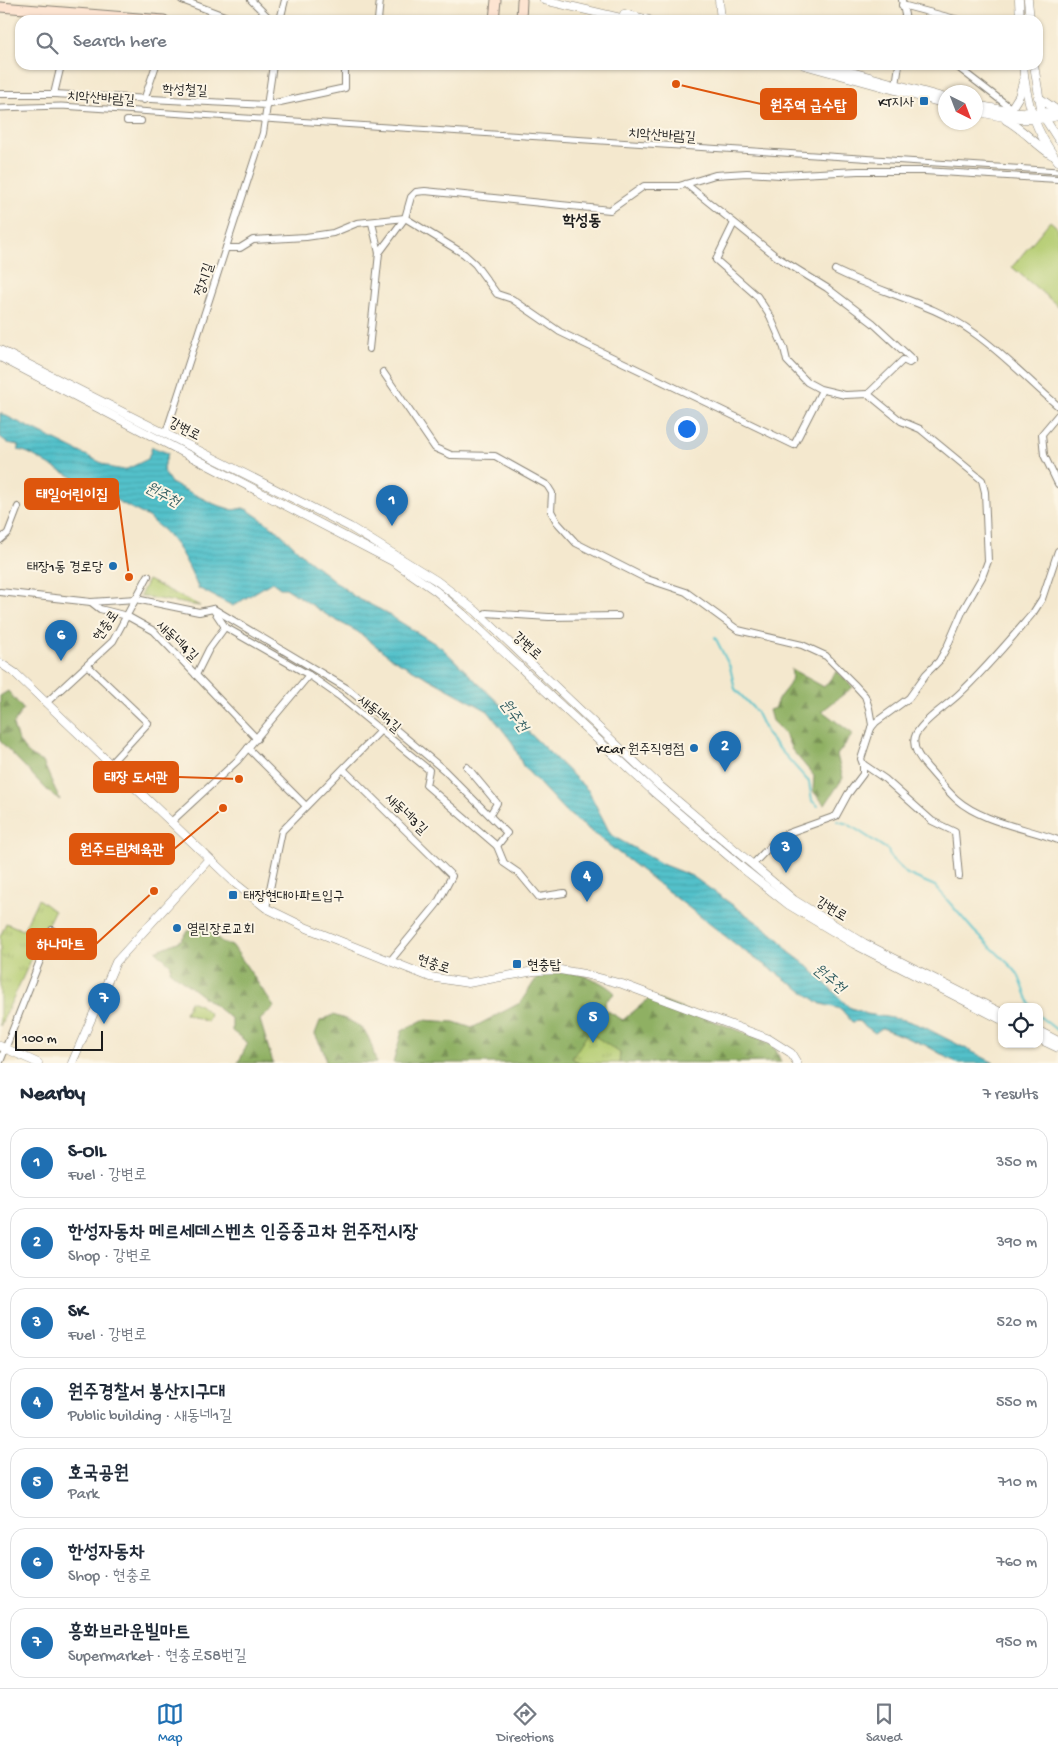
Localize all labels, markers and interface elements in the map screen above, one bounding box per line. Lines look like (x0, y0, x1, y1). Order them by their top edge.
search box (15, 15, 1043, 70)
icon: search (33, 29, 61, 57)
text: Search here (73, 31, 167, 54)
street label: 학성철길 (162, 82, 208, 101)
north arrow (938, 85, 983, 130)
street label: 치악산바람길 (67, 89, 136, 110)
callout: 원주역 급수탑 (761, 89, 856, 119)
place label: KT지사 (878, 95, 915, 112)
marker: KT지사 (918, 95, 930, 107)
text: 원주역 급수탑 (770, 98, 847, 116)
street label: 치악산바람길 (628, 126, 697, 147)
district label: 학성동 (562, 213, 601, 232)
street label: 정지길 (192, 260, 219, 298)
street label: 강변로 (165, 415, 203, 445)
your location (674, 416, 700, 442)
callout: 태일어린이집 (25, 479, 118, 509)
water label: 원주천 (142, 479, 184, 513)
pin: 1 (376, 485, 408, 526)
text: 태일어린이집 (36, 487, 108, 505)
place label: 태장1동 경로당 (26, 560, 104, 577)
marker: 태장1동 경로당 (107, 560, 119, 572)
street label: 현충로 (90, 608, 124, 645)
street label: 새동네4길 (152, 618, 201, 666)
pin: 6 (45, 620, 77, 661)
street label: 강변로 (508, 629, 544, 665)
street label: 새동네1길 (353, 692, 404, 738)
water label: 원주천 (495, 696, 532, 738)
pin: 2 (709, 731, 741, 772)
place label: KCar 원주직영점 (596, 742, 684, 759)
marker: KCar 원주직영점 (688, 742, 700, 754)
callout: 태장 도서관 (94, 762, 178, 792)
text: 태장 도서관 (104, 770, 168, 788)
street label: 새동네3길 (381, 791, 431, 840)
pin: 3 (770, 832, 802, 873)
callout: 원주드림체육관 (70, 834, 174, 864)
text: 원주드림체육관 (80, 842, 164, 860)
pin: 4 (571, 861, 603, 902)
marker: 태장현대아파트입구 (227, 889, 239, 901)
place label: 태장현대아파트입구 (243, 889, 344, 906)
street label: 강변로 (812, 894, 850, 926)
marker: 열린장로교회 (171, 922, 183, 934)
place label: 열린장로교회 (187, 922, 255, 939)
callout: 하나마트 (27, 929, 96, 959)
text: 하나마트 (37, 937, 85, 955)
street label: 현충로 (415, 952, 452, 979)
marker: 현충탑 (511, 958, 523, 970)
place label: 현충탑 (527, 958, 562, 975)
water label: 원주천 (809, 961, 850, 999)
pin: 7 (88, 983, 120, 1024)
pin: 5 (577, 1002, 609, 1043)
map controls (998, 1003, 1043, 1048)
button: locate (998, 1003, 1043, 1048)
scale bar (15, 1028, 102, 1051)
text: 100 m (22, 1031, 57, 1048)
text: Nearby (20, 1083, 85, 1108)
text: 7 results (983, 1086, 1038, 1105)
text: S-OIL (68, 1141, 106, 1164)
text: 1 (34, 1154, 40, 1173)
text: 350 m (996, 1154, 1037, 1173)
text: Fuel · 강변로 (68, 1167, 147, 1186)
text: 한성자동차 메르세데스벤츠 인증중고차 원주전시장 (68, 1222, 418, 1245)
text: 2 (33, 1234, 41, 1253)
text: 390 m (996, 1234, 1037, 1253)
text: Shop · 강변로 (68, 1248, 151, 1267)
text: SK (68, 1301, 87, 1324)
text: 3 (33, 1314, 41, 1333)
text: 520 m (997, 1314, 1037, 1333)
text: Fuel · 강변로 (68, 1327, 147, 1346)
text: 원주경찰서 봉산지구대 (68, 1382, 225, 1405)
text: 4 (33, 1394, 41, 1413)
text: 550 m (996, 1394, 1037, 1413)
text: Public building · 새동네1길 (68, 1408, 232, 1427)
text: 호국공원 (68, 1463, 129, 1486)
text: 5 (33, 1474, 41, 1493)
text: 710 m (998, 1474, 1037, 1493)
text: Park (68, 1486, 99, 1505)
text: 한성자동차 (68, 1542, 144, 1565)
text: 6 (33, 1554, 41, 1573)
text: 760 m (996, 1554, 1037, 1573)
text: Shop · 현충로 (68, 1568, 151, 1587)
text: 흥화브라운빌마트 (68, 1622, 190, 1645)
text: 7 (33, 1634, 41, 1653)
text: 950 m (996, 1634, 1037, 1653)
text: Supermarket · 현충로58번길 (68, 1648, 247, 1667)
tab: Map (156, 1700, 184, 1747)
tab: Directions (497, 1700, 554, 1747)
tab: Saved (866, 1700, 902, 1747)

